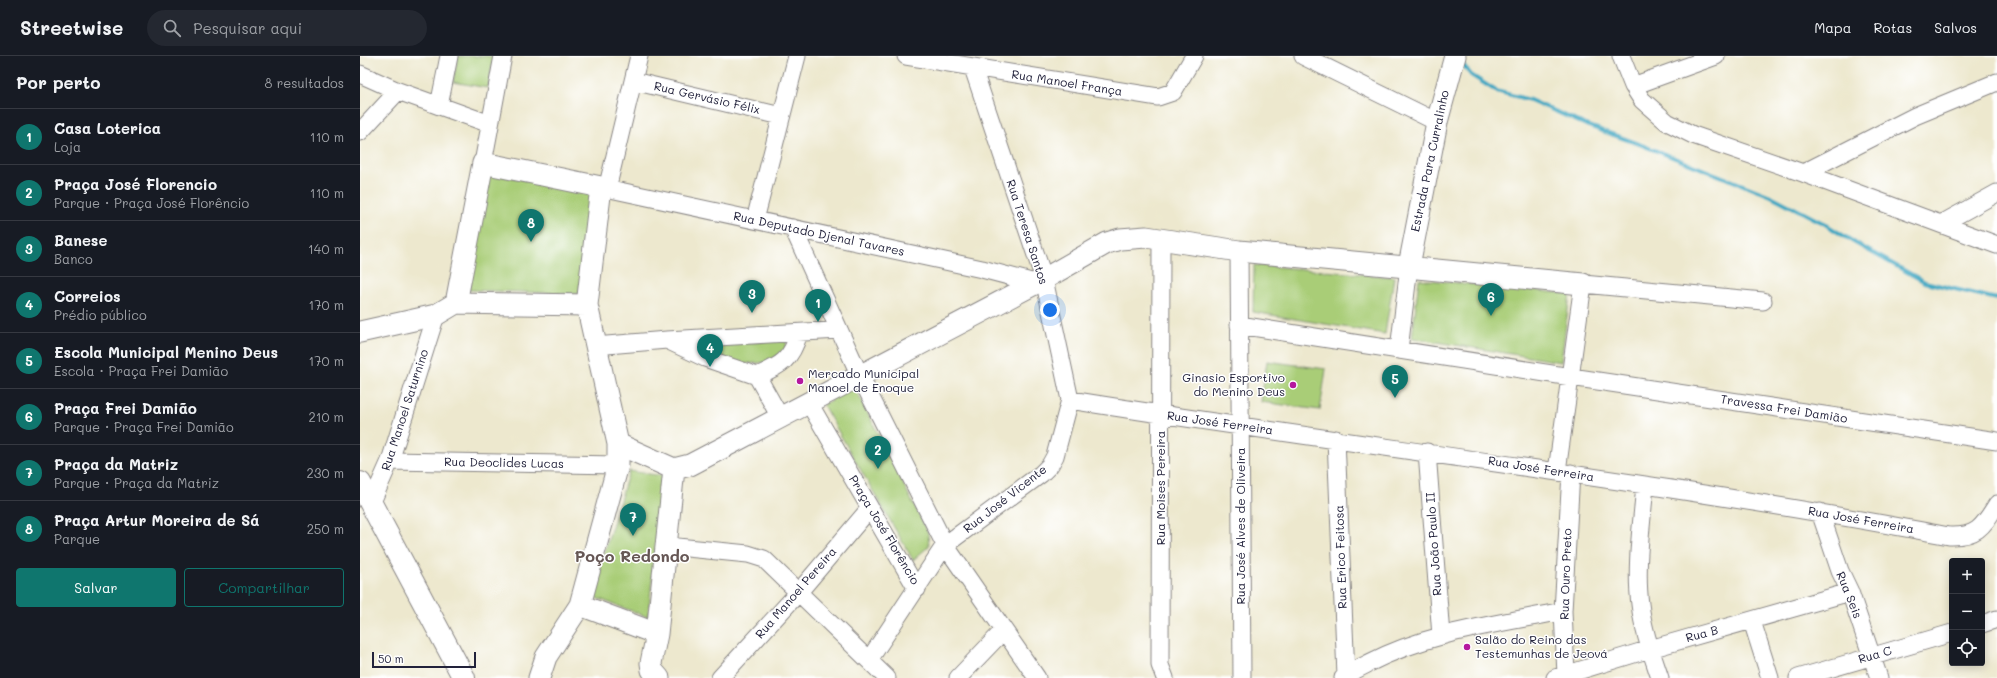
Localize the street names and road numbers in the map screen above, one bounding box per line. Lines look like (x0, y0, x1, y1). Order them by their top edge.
street label: Rua Manoel França (1011, 65, 1124, 99)
street label: Rua Gervásio Félix (652, 77, 762, 117)
street label: Estrada Para Curralinho (1406, 88, 1452, 233)
street label: Rua Teresa Santos (1003, 177, 1053, 286)
street label: Rua Deputado Djenal Tavares (732, 207, 906, 259)
street label: Rua Manoel Saturnino (377, 347, 431, 472)
street label: Travessa Frei Damião (1720, 390, 1849, 426)
street label: Rua José Ferreira (1166, 407, 1274, 437)
street label: Rua Moises Pereira (1152, 431, 1168, 545)
street label: Rua José Alves de Oliveira (1232, 447, 1248, 605)
street label: Rua José Ferreira (1487, 452, 1595, 484)
street label: Rua Deoclides Lucas (444, 453, 564, 471)
street label: Rua José Vicente (959, 461, 1049, 536)
street label: Praça José Florêncio (846, 472, 924, 587)
street label: Rua João Paulo II (1421, 492, 1445, 596)
street label: Rua José Ferreira (1807, 502, 1915, 536)
street label: Rua Erico Feitosa (1330, 505, 1350, 609)
street label: Rua Ouro Preto (1555, 528, 1575, 620)
street label: Rua Manoel Pereira (751, 543, 839, 641)
street label: Rua Seis (1833, 569, 1867, 621)
street label: Rua B (1684, 621, 1720, 645)
street label: Rua C (1856, 642, 1894, 666)

